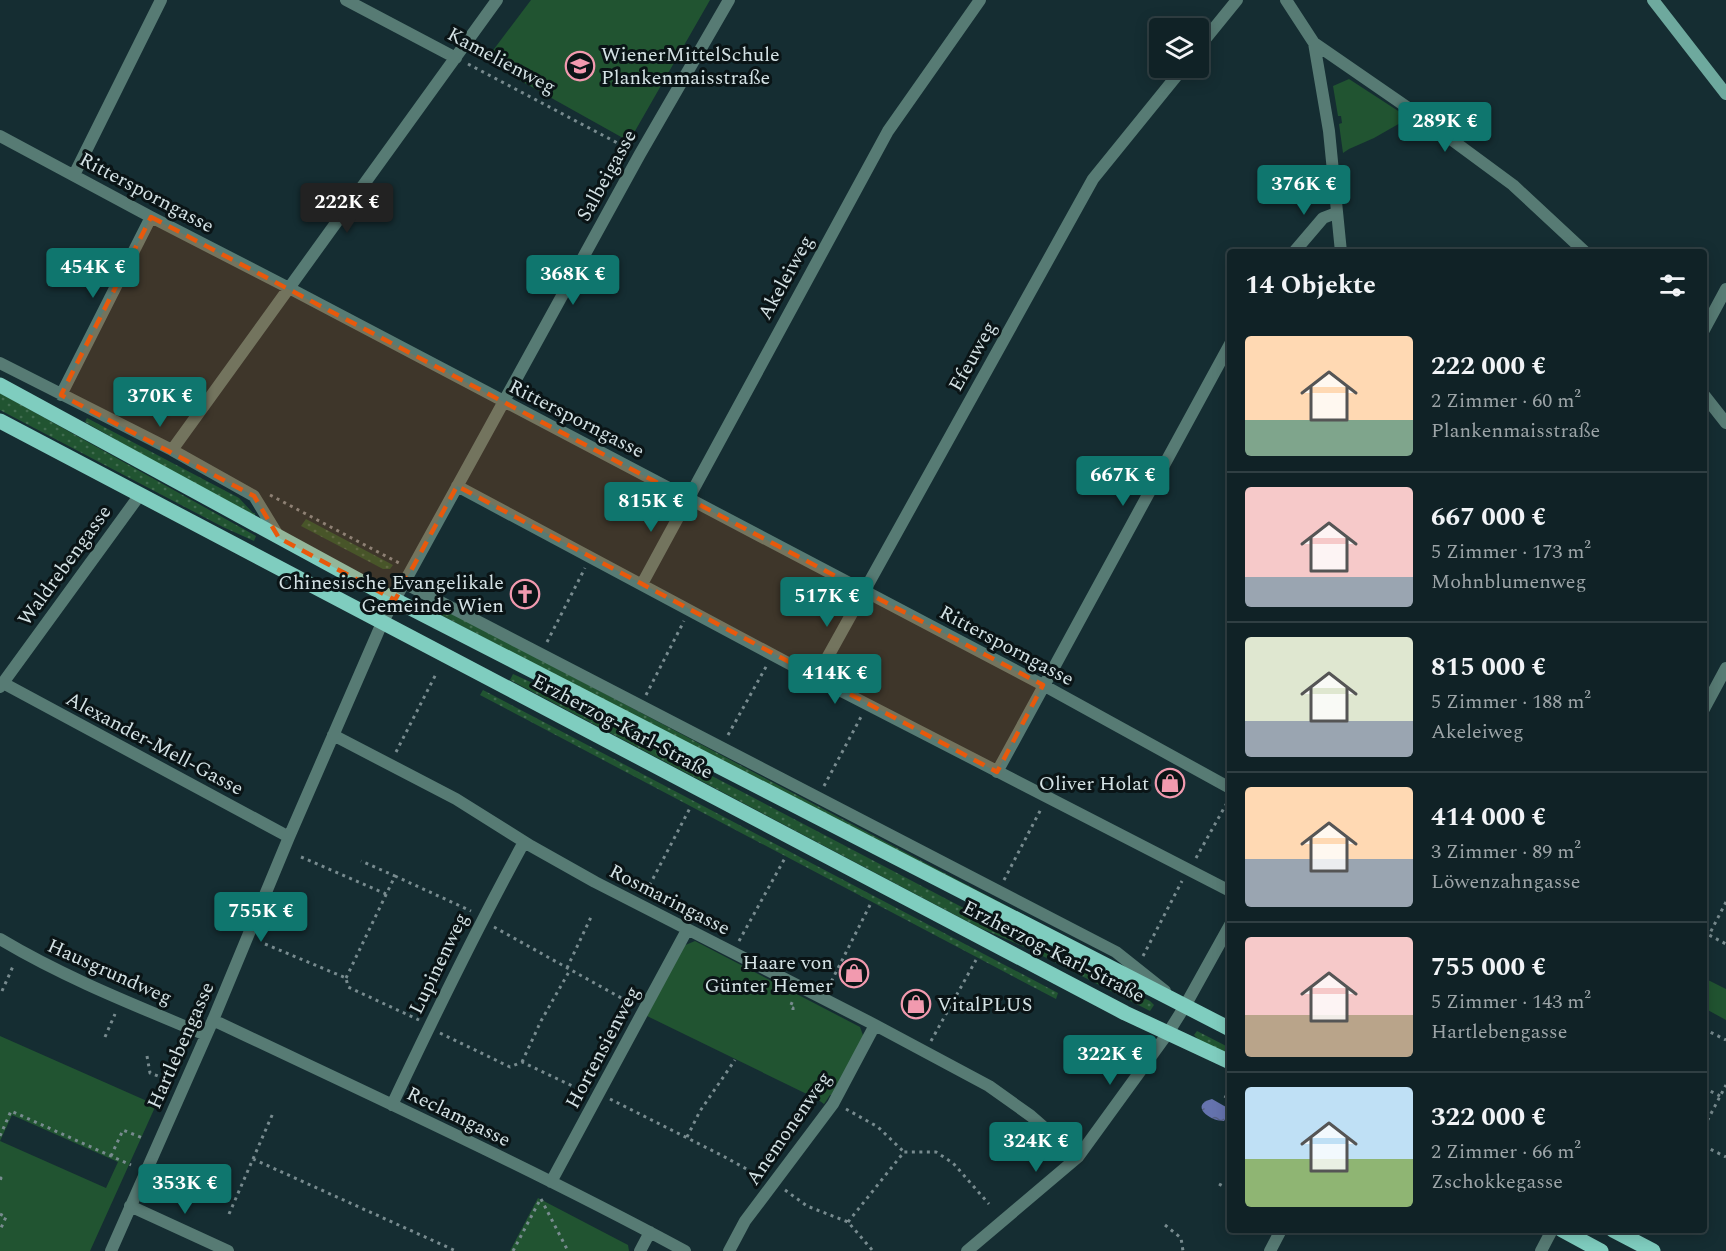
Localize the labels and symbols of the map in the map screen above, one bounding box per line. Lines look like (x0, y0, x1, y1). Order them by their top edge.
street label: Kamelienweg (442, 20, 561, 102)
place label: WienerMittelSchule Plankenmaisstraße (601, 40, 780, 93)
school or university icon: WienerMittelSchule Plankenmaisstraße (564, 50, 596, 82)
pin: 289K € (1396, 102, 1494, 153)
street label: Salbeigasse (569, 124, 644, 227)
street label: Rittersporngasse (74, 145, 219, 241)
pin: 376K € (1255, 165, 1353, 216)
pin: 222K € (298, 183, 396, 234)
street label: Akeleiweg (750, 230, 821, 325)
pin: 454K € (44, 248, 142, 299)
pin: 368K € (524, 255, 622, 306)
street label: Efeuweg (941, 316, 1005, 397)
street label: Rittersporngasse (503, 372, 650, 466)
pin: 370K € (111, 377, 209, 428)
pin: 667K € (1074, 456, 1172, 507)
pin: 815K € (602, 482, 700, 533)
street label: Waldrebengasse (11, 499, 119, 632)
place label: Chinesische Evangelikale Gemeinde Wien (278, 568, 504, 621)
pin: 517K € (778, 577, 876, 628)
church icon: Chinesische Evangelikale Gemeinde Wien (509, 578, 541, 610)
street label: Rittersporngasse (934, 598, 1079, 694)
pin: 414K € (786, 654, 884, 705)
street label: Erzherzog-Karl-Straße (527, 666, 718, 787)
street label: Alexander-Mell-Gasse (60, 684, 249, 804)
shop icon: Oliver Holat (1154, 767, 1186, 799)
place label: Oliver Holat (1039, 769, 1149, 799)
street label: Rosmaringasse (604, 856, 735, 943)
pin: 755K € (212, 892, 310, 943)
street label: Erzherzog-Karl-Straße (957, 893, 1150, 1011)
street label: Lupinenweg (401, 907, 476, 1019)
street label: Hausgrundweg (42, 931, 177, 1013)
place label: Haare von Günter Hemer (704, 948, 833, 1001)
shop icon: Haare von Günter Hemer (838, 957, 870, 989)
street label: Hartlebengasse (139, 977, 222, 1114)
street label: Hortensienweg (558, 981, 648, 1114)
shop icon: VitalPLUS (900, 988, 932, 1020)
place label: VitalPLUS (937, 990, 1032, 1020)
pin: 322K € (1061, 1035, 1159, 1086)
street label: Anemonenweg (738, 1066, 839, 1192)
street label: Reclamgasse (401, 1079, 516, 1155)
pin: 324K € (987, 1122, 1085, 1173)
pin: 353K € (136, 1164, 234, 1215)

